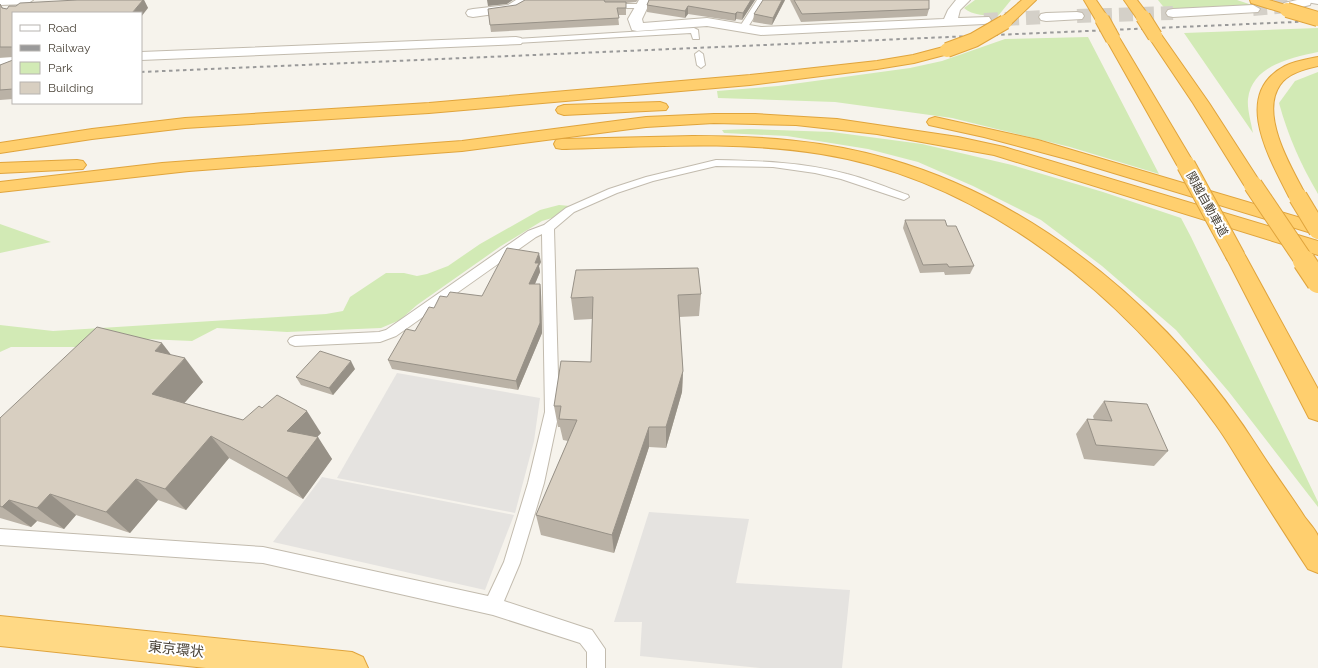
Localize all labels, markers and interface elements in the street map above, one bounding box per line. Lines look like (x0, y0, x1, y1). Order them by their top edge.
legend (12, 12, 142, 104)
text: Road (48, 21, 77, 35)
text: Railway (48, 41, 91, 55)
text: Park (48, 61, 73, 75)
text: Building (48, 81, 94, 95)
street label: 関越自動車道 (1183, 169, 1231, 239)
street label: 東京環状 (147, 638, 205, 660)

